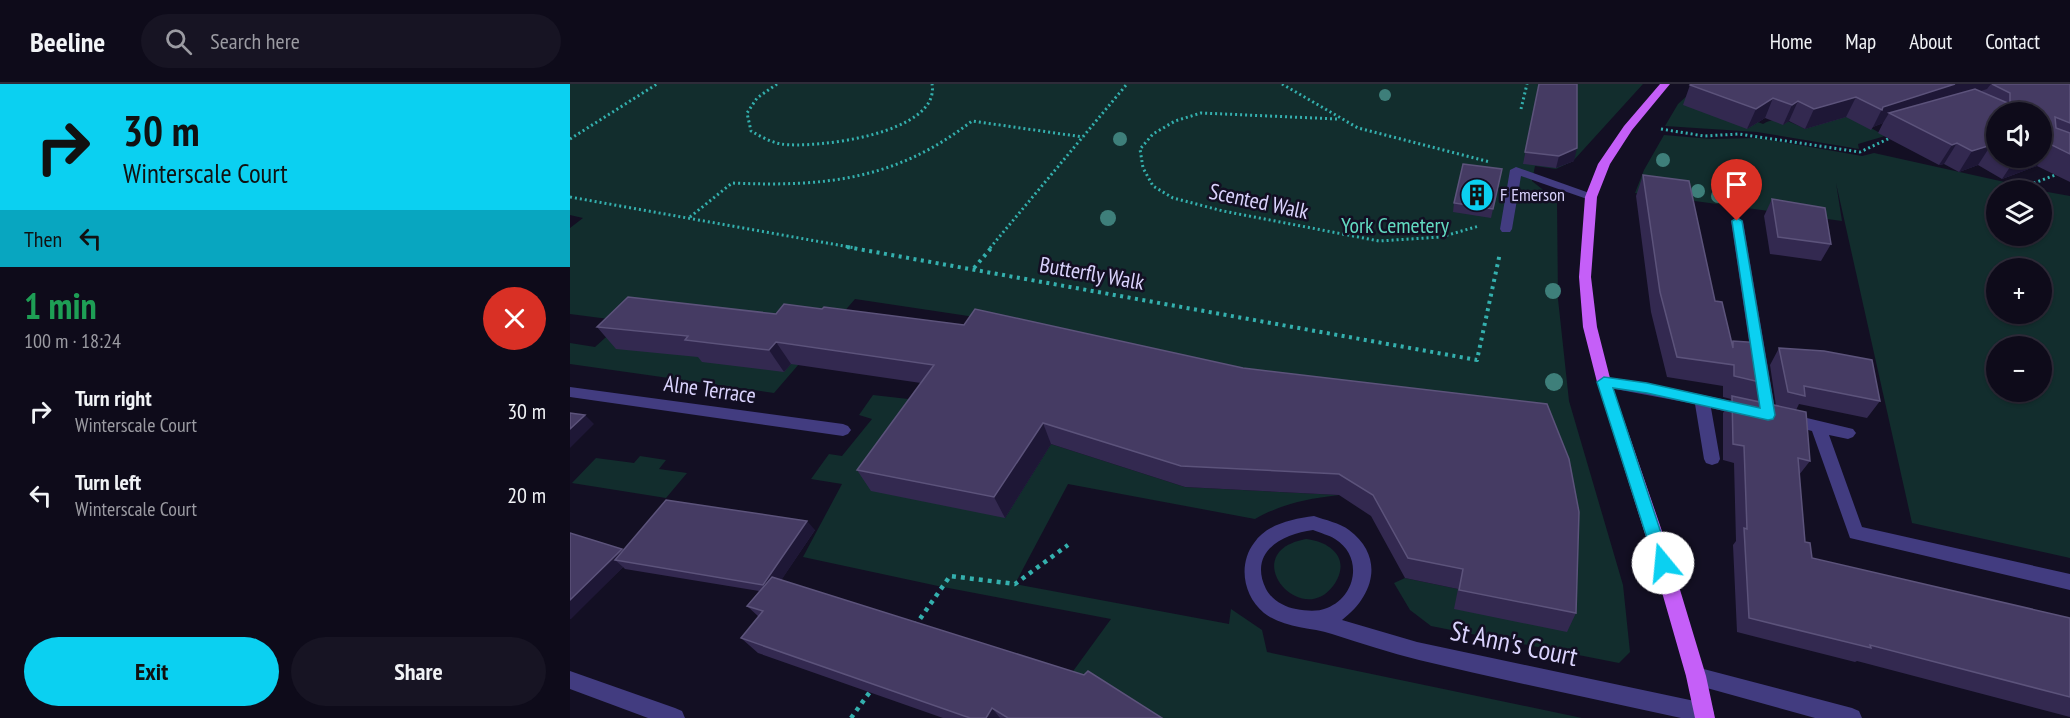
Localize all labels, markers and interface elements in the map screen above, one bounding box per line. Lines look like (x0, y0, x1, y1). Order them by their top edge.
search box (141, 14, 561, 68)
text: Beeline (30, 23, 105, 60)
icon: search (162, 25, 195, 58)
text: Search here (210, 27, 300, 55)
text: Home (1770, 28, 1812, 55)
text: Map (1845, 28, 1876, 55)
text: About (1909, 28, 1952, 55)
text: Contact (1985, 28, 2040, 55)
map controls (1986, 102, 2052, 402)
button: sound (1986, 102, 2052, 168)
text: 30 m (123, 103, 200, 158)
icon: right (24, 108, 102, 186)
text: Winterscale Court (123, 156, 288, 190)
pin (1711, 159, 1762, 221)
icon: arrive (1720, 168, 1753, 201)
street label: Scented Walk (1207, 177, 1312, 225)
building icon: F Emerson (1459, 177, 1495, 213)
button: layers (1986, 180, 2052, 246)
place label: F Emerson (1500, 183, 1565, 206)
park label: York Cemetery (1341, 211, 1450, 239)
icon: left (74, 222, 107, 255)
text: Then (24, 225, 62, 253)
street label: Butterfly Walk (1038, 250, 1147, 296)
button: + (1986, 258, 2052, 324)
text: 1 min (24, 282, 97, 329)
button: close (483, 287, 546, 350)
text: 100 m · 18:24 (24, 328, 121, 354)
button: − (1986, 336, 2052, 402)
street label: Alne Terrace (662, 369, 758, 409)
text: Turn right (75, 384, 152, 412)
icon: right (24, 395, 57, 428)
text: 30 m (507, 397, 546, 425)
text: Winterscale Court (75, 412, 197, 438)
text: Turn left (75, 468, 141, 496)
icon: left (24, 479, 57, 512)
text: 20 m (507, 481, 546, 509)
text: Winterscale Court (75, 496, 197, 522)
position arrow (1631, 531, 1695, 595)
street label: St Ann's Court (1447, 613, 1582, 673)
button: Exit (24, 637, 279, 706)
button: Share (291, 637, 546, 706)

